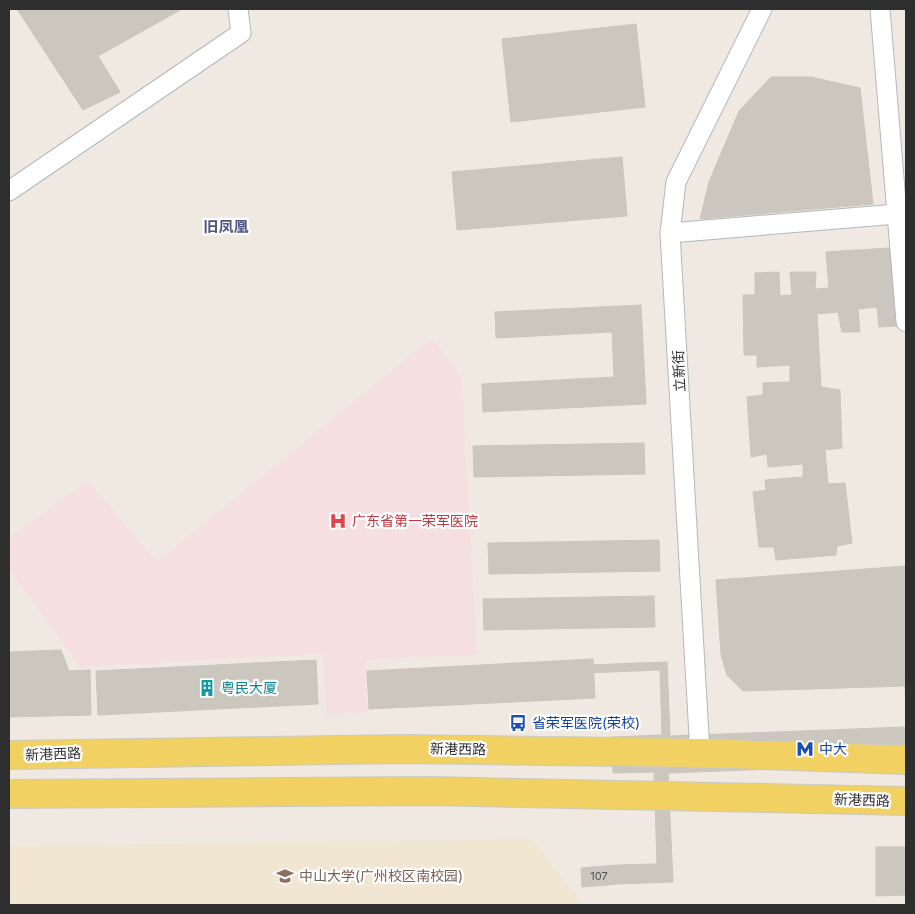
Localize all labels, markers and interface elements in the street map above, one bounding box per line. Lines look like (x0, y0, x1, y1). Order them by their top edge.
district label: 旧凤凰 (203, 217, 249, 236)
street label: 立新街 (669, 350, 688, 392)
hospital icon: 广东省第一荣军医院 (328, 511, 348, 531)
place label: 广东省第一荣军医院 (352, 512, 478, 529)
building icon: 粤民大厦 (197, 678, 217, 698)
place label: 粤民大厦 (221, 679, 277, 696)
bus stop icon: 省荣军医院(荣校) (508, 713, 528, 733)
place label: 省荣军医院(荣校) (532, 714, 640, 731)
metro station icon: 中大 (795, 739, 815, 759)
street label: 新港西路 (430, 740, 486, 757)
place label: 中大 (819, 740, 847, 757)
street label: 新港西路 (25, 744, 81, 763)
street label: 新港西路 (834, 790, 890, 809)
school or university icon: 中山大学(广州校区南校园) (275, 866, 295, 886)
place label: 中山大学(广州校区南校园) (299, 867, 463, 884)
house number: 107 (590, 869, 608, 883)

